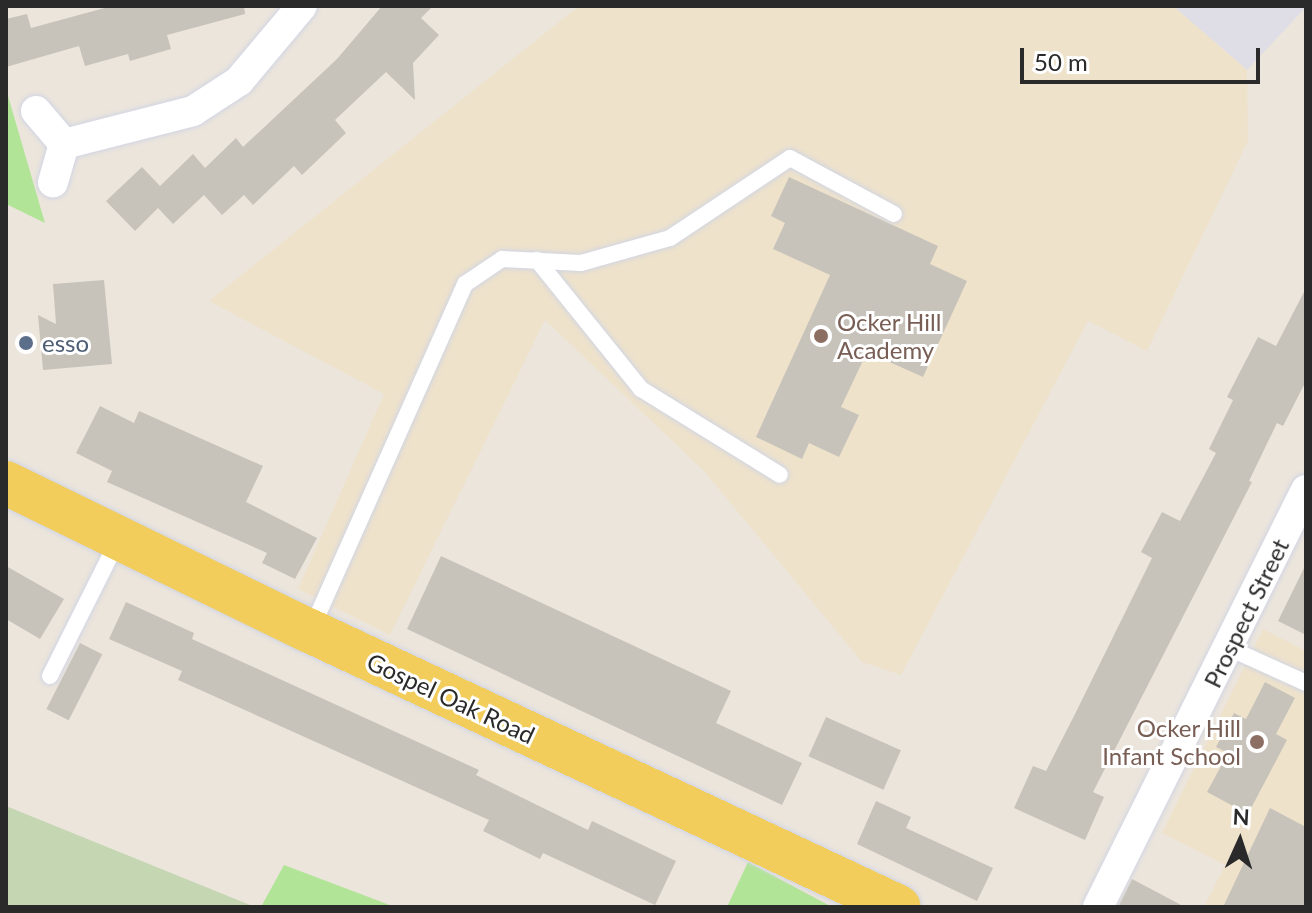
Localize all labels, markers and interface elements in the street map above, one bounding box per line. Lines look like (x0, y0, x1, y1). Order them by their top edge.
scale bar (1024, 32, 1264, 82)
text: 50 m (1034, 47, 1088, 76)
place label: Ocker Hill Academy (837, 308, 942, 364)
marker: Ocker Hill Academy (812, 327, 830, 345)
place label: esso (42, 329, 89, 357)
marker: esso (17, 334, 35, 352)
street label: Prospect Street (1198, 534, 1294, 692)
street label: Gospel Oak Road (363, 647, 539, 749)
place label: Ocker Hill Infant School (1102, 714, 1241, 770)
marker: Ocker Hill Infant School (1248, 733, 1266, 751)
north arrow (1200, 801, 1280, 881)
text: N (1232, 803, 1250, 830)

